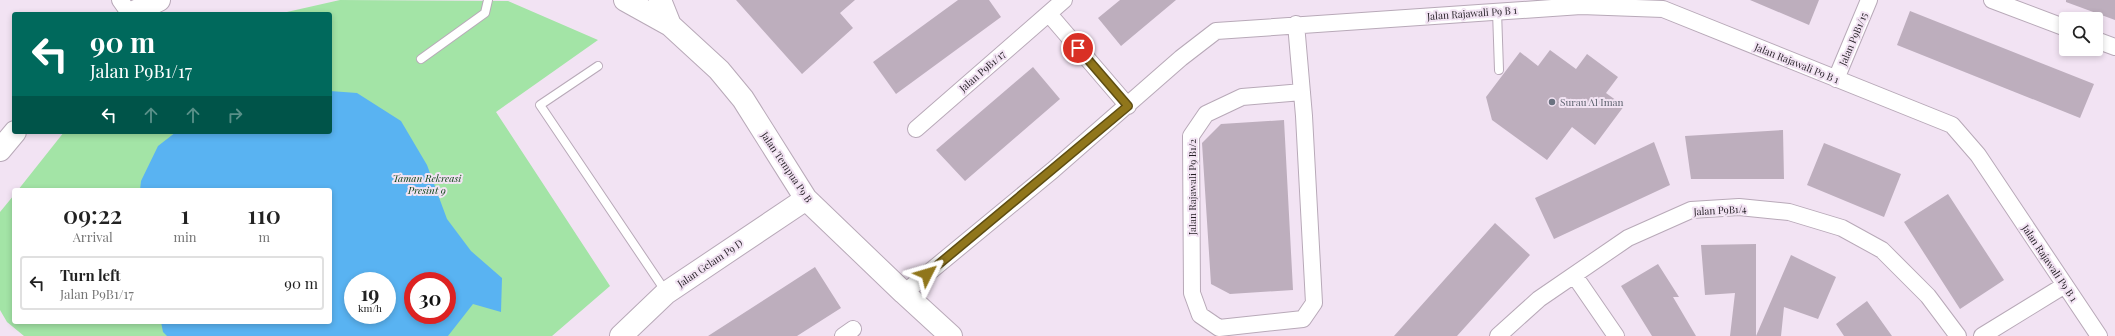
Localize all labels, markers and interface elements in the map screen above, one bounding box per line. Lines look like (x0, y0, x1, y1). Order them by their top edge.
street label: Jalan Rajawali P9 B 1 (1426, 3, 1518, 23)
street label: Jalan P9B1/15 (1835, 10, 1871, 69)
map controls (2059, 12, 2103, 56)
button: search (2059, 12, 2103, 56)
text: 90 m (90, 23, 155, 60)
icon: left (24, 28, 76, 80)
pin (1061, 31, 1095, 65)
icon: arrive (1067, 37, 1089, 59)
street label: Jalan Rajawali P9 B 1 (1752, 39, 1842, 86)
street label: Jalan P9B1/17 (955, 47, 1008, 96)
text: Jalan P9B1/17 (90, 59, 192, 83)
place label: Surau Al Iman (1560, 95, 1624, 109)
marker: Surau Al Iman (1547, 97, 1557, 107)
icon: left (98, 104, 120, 126)
icon: ahead (140, 104, 162, 126)
icon: ahead (182, 104, 204, 126)
icon: right (224, 104, 246, 126)
street label: Jalan Tempua P9 B (758, 128, 816, 205)
street label: Jalan Rajawali P9 B1/2 (1185, 139, 1199, 236)
park label: Taman Rekreasi Presint 9 (393, 171, 462, 197)
text: 09:22 (63, 198, 122, 230)
text: 1 (180, 198, 190, 230)
text: 110 (248, 198, 281, 230)
street label: Jalan P9B1/4 (1692, 202, 1747, 218)
street label: Jalan Rajawali P9 B 1 (2018, 221, 2081, 305)
text: Arrival (73, 228, 113, 245)
text: min (173, 228, 197, 245)
text: m (258, 228, 270, 245)
street label: Jalan Gelam P9 D (674, 236, 746, 291)
position arrow (906, 253, 948, 295)
text: Turn left (60, 265, 121, 285)
icon: left (26, 272, 48, 294)
speed limit sign: 30 (404, 272, 456, 324)
text: 90 m (284, 273, 318, 293)
text: 19 (361, 279, 379, 306)
text: Jalan P9B1/17 (60, 285, 134, 302)
text: km/h (358, 301, 382, 315)

